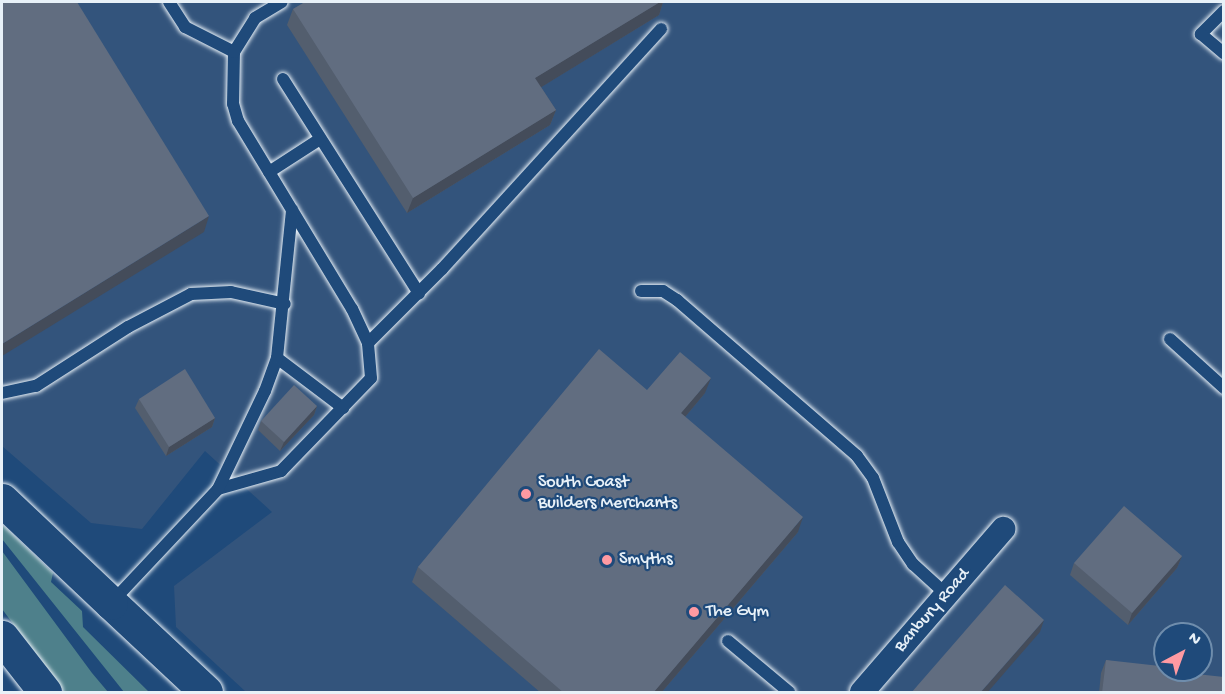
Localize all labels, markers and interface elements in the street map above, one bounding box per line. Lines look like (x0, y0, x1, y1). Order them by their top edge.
place label: South Coast Builders Merchants (538, 473, 677, 516)
marker: South Coast Builders Merchants (519, 487, 533, 501)
place label: Smyths (619, 549, 673, 571)
marker: Smyths (600, 553, 614, 567)
street label: Banbury Road (891, 564, 975, 658)
place label: The Gym (706, 601, 769, 623)
marker: The Gym (687, 605, 701, 619)
north arrow (1153, 622, 1213, 682)
text: N (1184, 629, 1204, 650)

